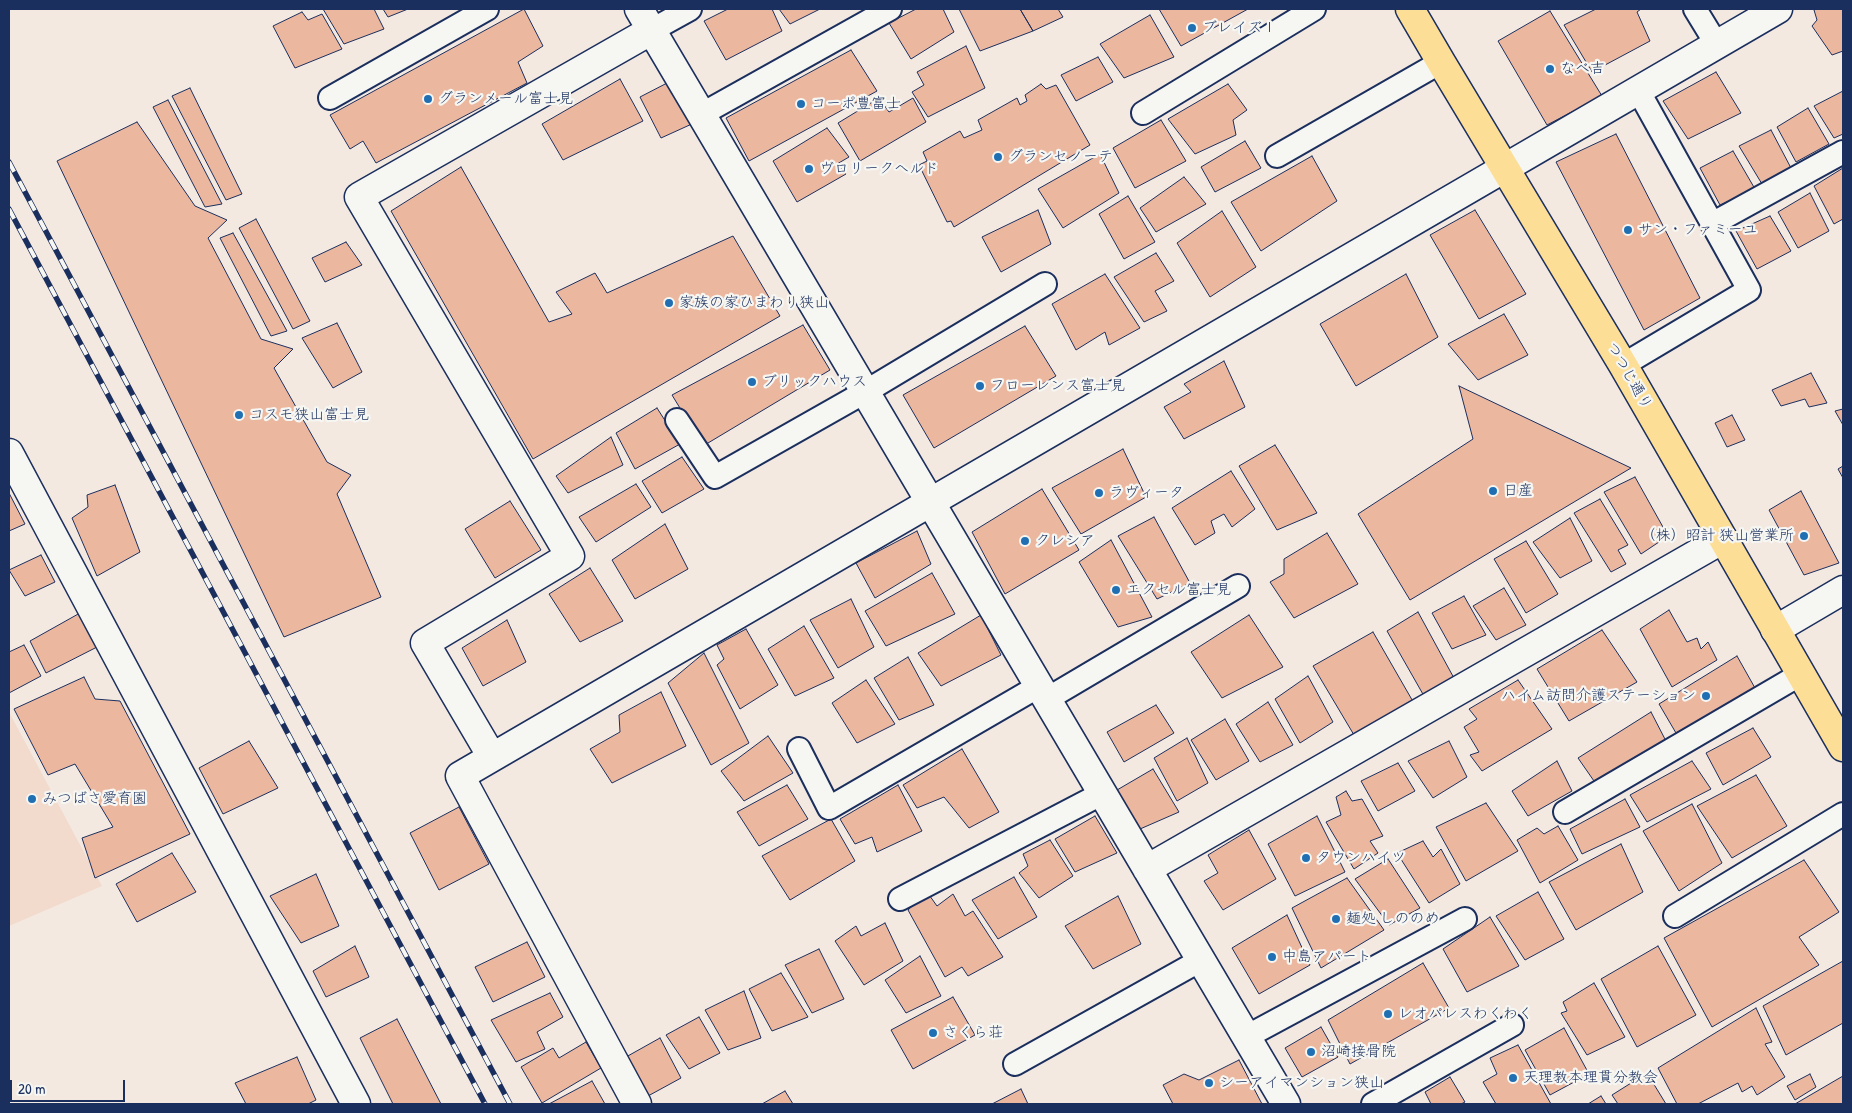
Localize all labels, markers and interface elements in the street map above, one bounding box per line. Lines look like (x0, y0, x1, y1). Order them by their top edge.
place label: ブレイズⅠ (1202, 19, 1277, 37)
marker: ブレイズⅠ (1186, 22, 1198, 34)
place label: なべ吉 (1560, 60, 1605, 78)
marker: なべ吉 (1544, 63, 1556, 75)
place label: グランメール富士見 (438, 90, 573, 108)
marker: グランメール富士見 (422, 93, 434, 105)
place label: コーポ豊富士 (811, 95, 901, 113)
marker: コーポ豊富士 (795, 98, 807, 110)
place label: グランセノーテ (1008, 148, 1113, 166)
marker: グランセノーテ (992, 151, 1004, 163)
place label: ヴロリークヘルド (819, 160, 939, 178)
marker: ヴロリークヘルド (803, 163, 815, 175)
place label: サン・ファミーユ (1638, 221, 1758, 239)
marker: サン・ファミーユ (1622, 224, 1634, 236)
place label: 家族の家ひまわり狭山 (679, 294, 829, 312)
marker: 家族の家ひまわり狭山 (663, 297, 675, 309)
street label: つつじ通り (1602, 339, 1656, 413)
place label: ブリックハウス (762, 373, 867, 391)
marker: ブリックハウス (746, 376, 758, 388)
place label: フローレンス富士見 (990, 377, 1125, 395)
marker: フローレンス富士見 (974, 380, 986, 392)
place label: コスモ狭山富士見 (249, 406, 369, 424)
marker: コスモ狭山富士見 (233, 409, 245, 421)
place label: 日産 (1503, 482, 1533, 500)
place label: ラヴィータ (1109, 484, 1184, 502)
marker: 日産 (1487, 485, 1499, 497)
marker: ラヴィータ (1093, 487, 1105, 499)
place label: （株）昭計 狭山営業所 (1641, 527, 1794, 545)
marker: （株）昭計 狭山営業所 (1798, 530, 1810, 542)
place label: クレシア (1035, 532, 1095, 550)
marker: クレシア (1019, 535, 1031, 547)
place label: エクセル富士見 (1126, 581, 1231, 599)
marker: エクセル富士見 (1110, 584, 1122, 596)
place label: ハイム訪問介護ステーション (1501, 687, 1696, 705)
marker: ハイム訪問介護ステーション (1700, 690, 1712, 702)
place label: みつばさ愛育園 (42, 790, 147, 808)
marker: みつばさ愛育園 (26, 793, 38, 805)
place label: タウンハイツ (1316, 849, 1406, 867)
marker: タウンハイツ (1300, 852, 1312, 864)
place label: 麺処 しののめ (1346, 910, 1439, 928)
marker: 麺処 しののめ (1330, 913, 1342, 925)
place label: 中島アパート (1282, 948, 1372, 966)
marker: 中島アパート (1266, 951, 1278, 963)
place label: レオパレスわくわく (1398, 1005, 1533, 1023)
marker: レオパレスわくわく (1382, 1008, 1394, 1020)
place label: さくら荘 (943, 1024, 1003, 1042)
marker: さくら荘 (927, 1027, 939, 1039)
place label: 沼崎接骨院 (1321, 1043, 1396, 1061)
marker: 沼崎接骨院 (1305, 1046, 1317, 1058)
place label: 天理教本理貫分教会 (1523, 1069, 1658, 1087)
scale bar (12, 1070, 128, 1102)
marker: 天理教本理貫分教会 (1507, 1072, 1519, 1084)
place label: シーアイマンション狭山 (1219, 1074, 1384, 1092)
marker: シーアイマンション狭山 (1203, 1077, 1215, 1089)
text: 20 m (18, 1078, 45, 1099)

